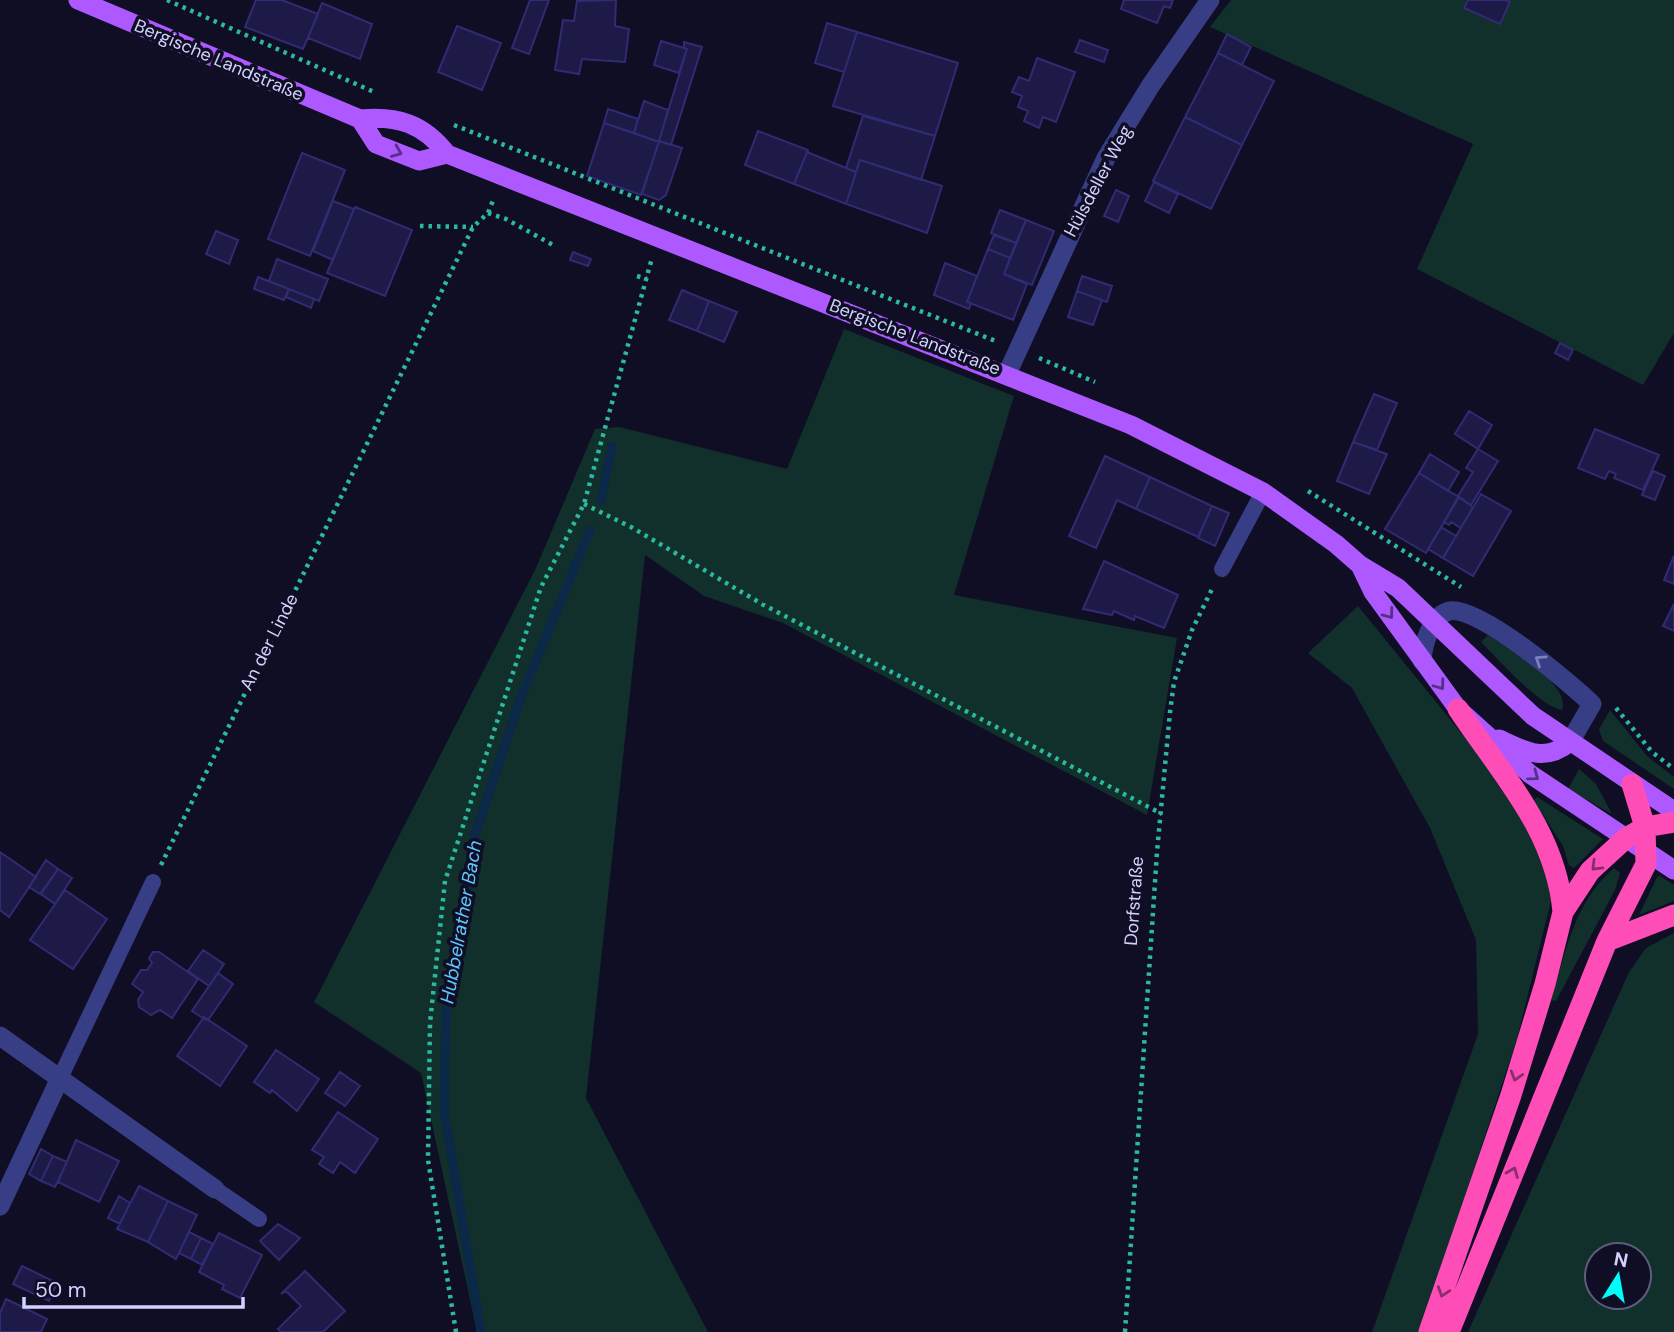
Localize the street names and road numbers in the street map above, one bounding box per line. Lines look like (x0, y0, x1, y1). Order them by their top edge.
street label: Bergische Landstraße (131, 13, 307, 107)
street label: Hülsdeller Weg (1058, 121, 1138, 241)
street label: Bergische Landstraße (826, 293, 1004, 381)
street label: An der Linde (234, 589, 304, 695)
street label: Dorfstraße (1119, 856, 1149, 946)

